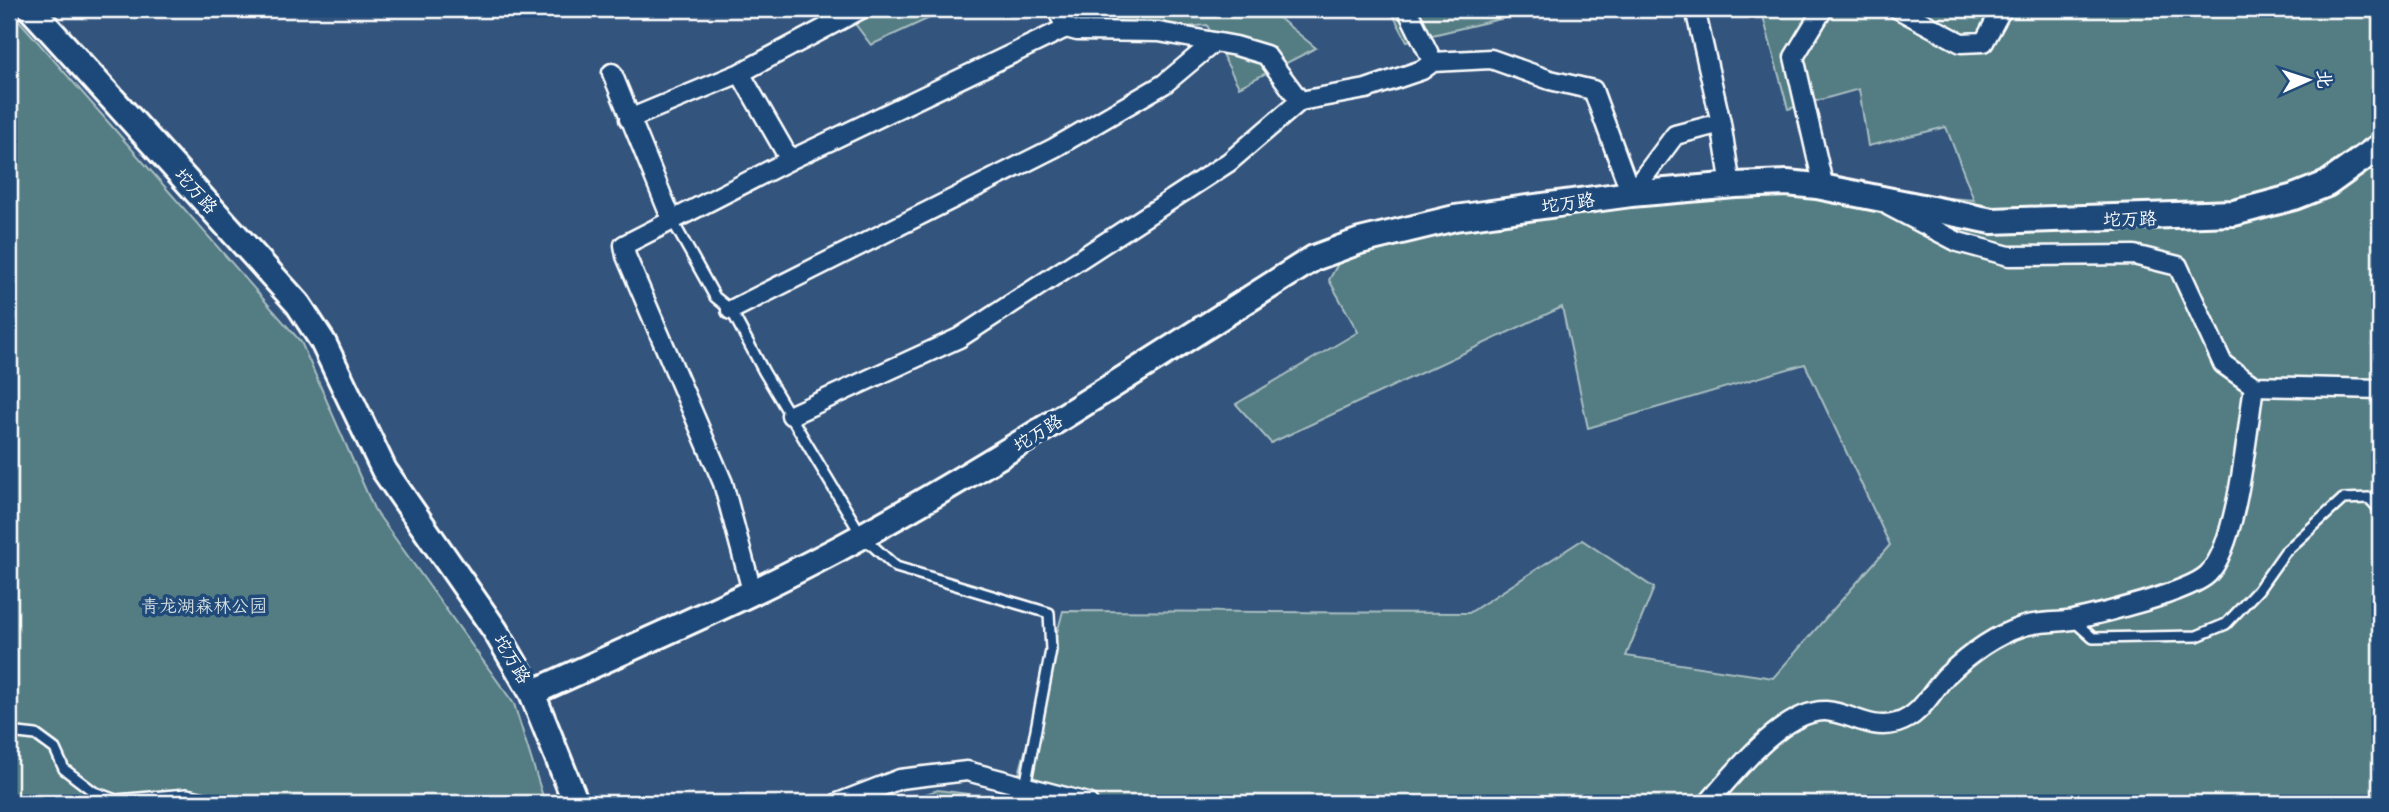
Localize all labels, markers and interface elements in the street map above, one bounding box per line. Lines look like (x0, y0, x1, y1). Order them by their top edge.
north arrow (2274, 46, 2344, 116)
text: 北 (2311, 69, 2337, 89)
street label: 坨万路 (169, 163, 223, 219)
street label: 坨万路 (1540, 187, 1596, 219)
street label: 坨万路 (2103, 207, 2157, 231)
street label: 坨万路 (1009, 409, 1067, 457)
park label: 青龙湖森林公园 (141, 594, 267, 618)
street label: 坨万路 (488, 630, 536, 688)

